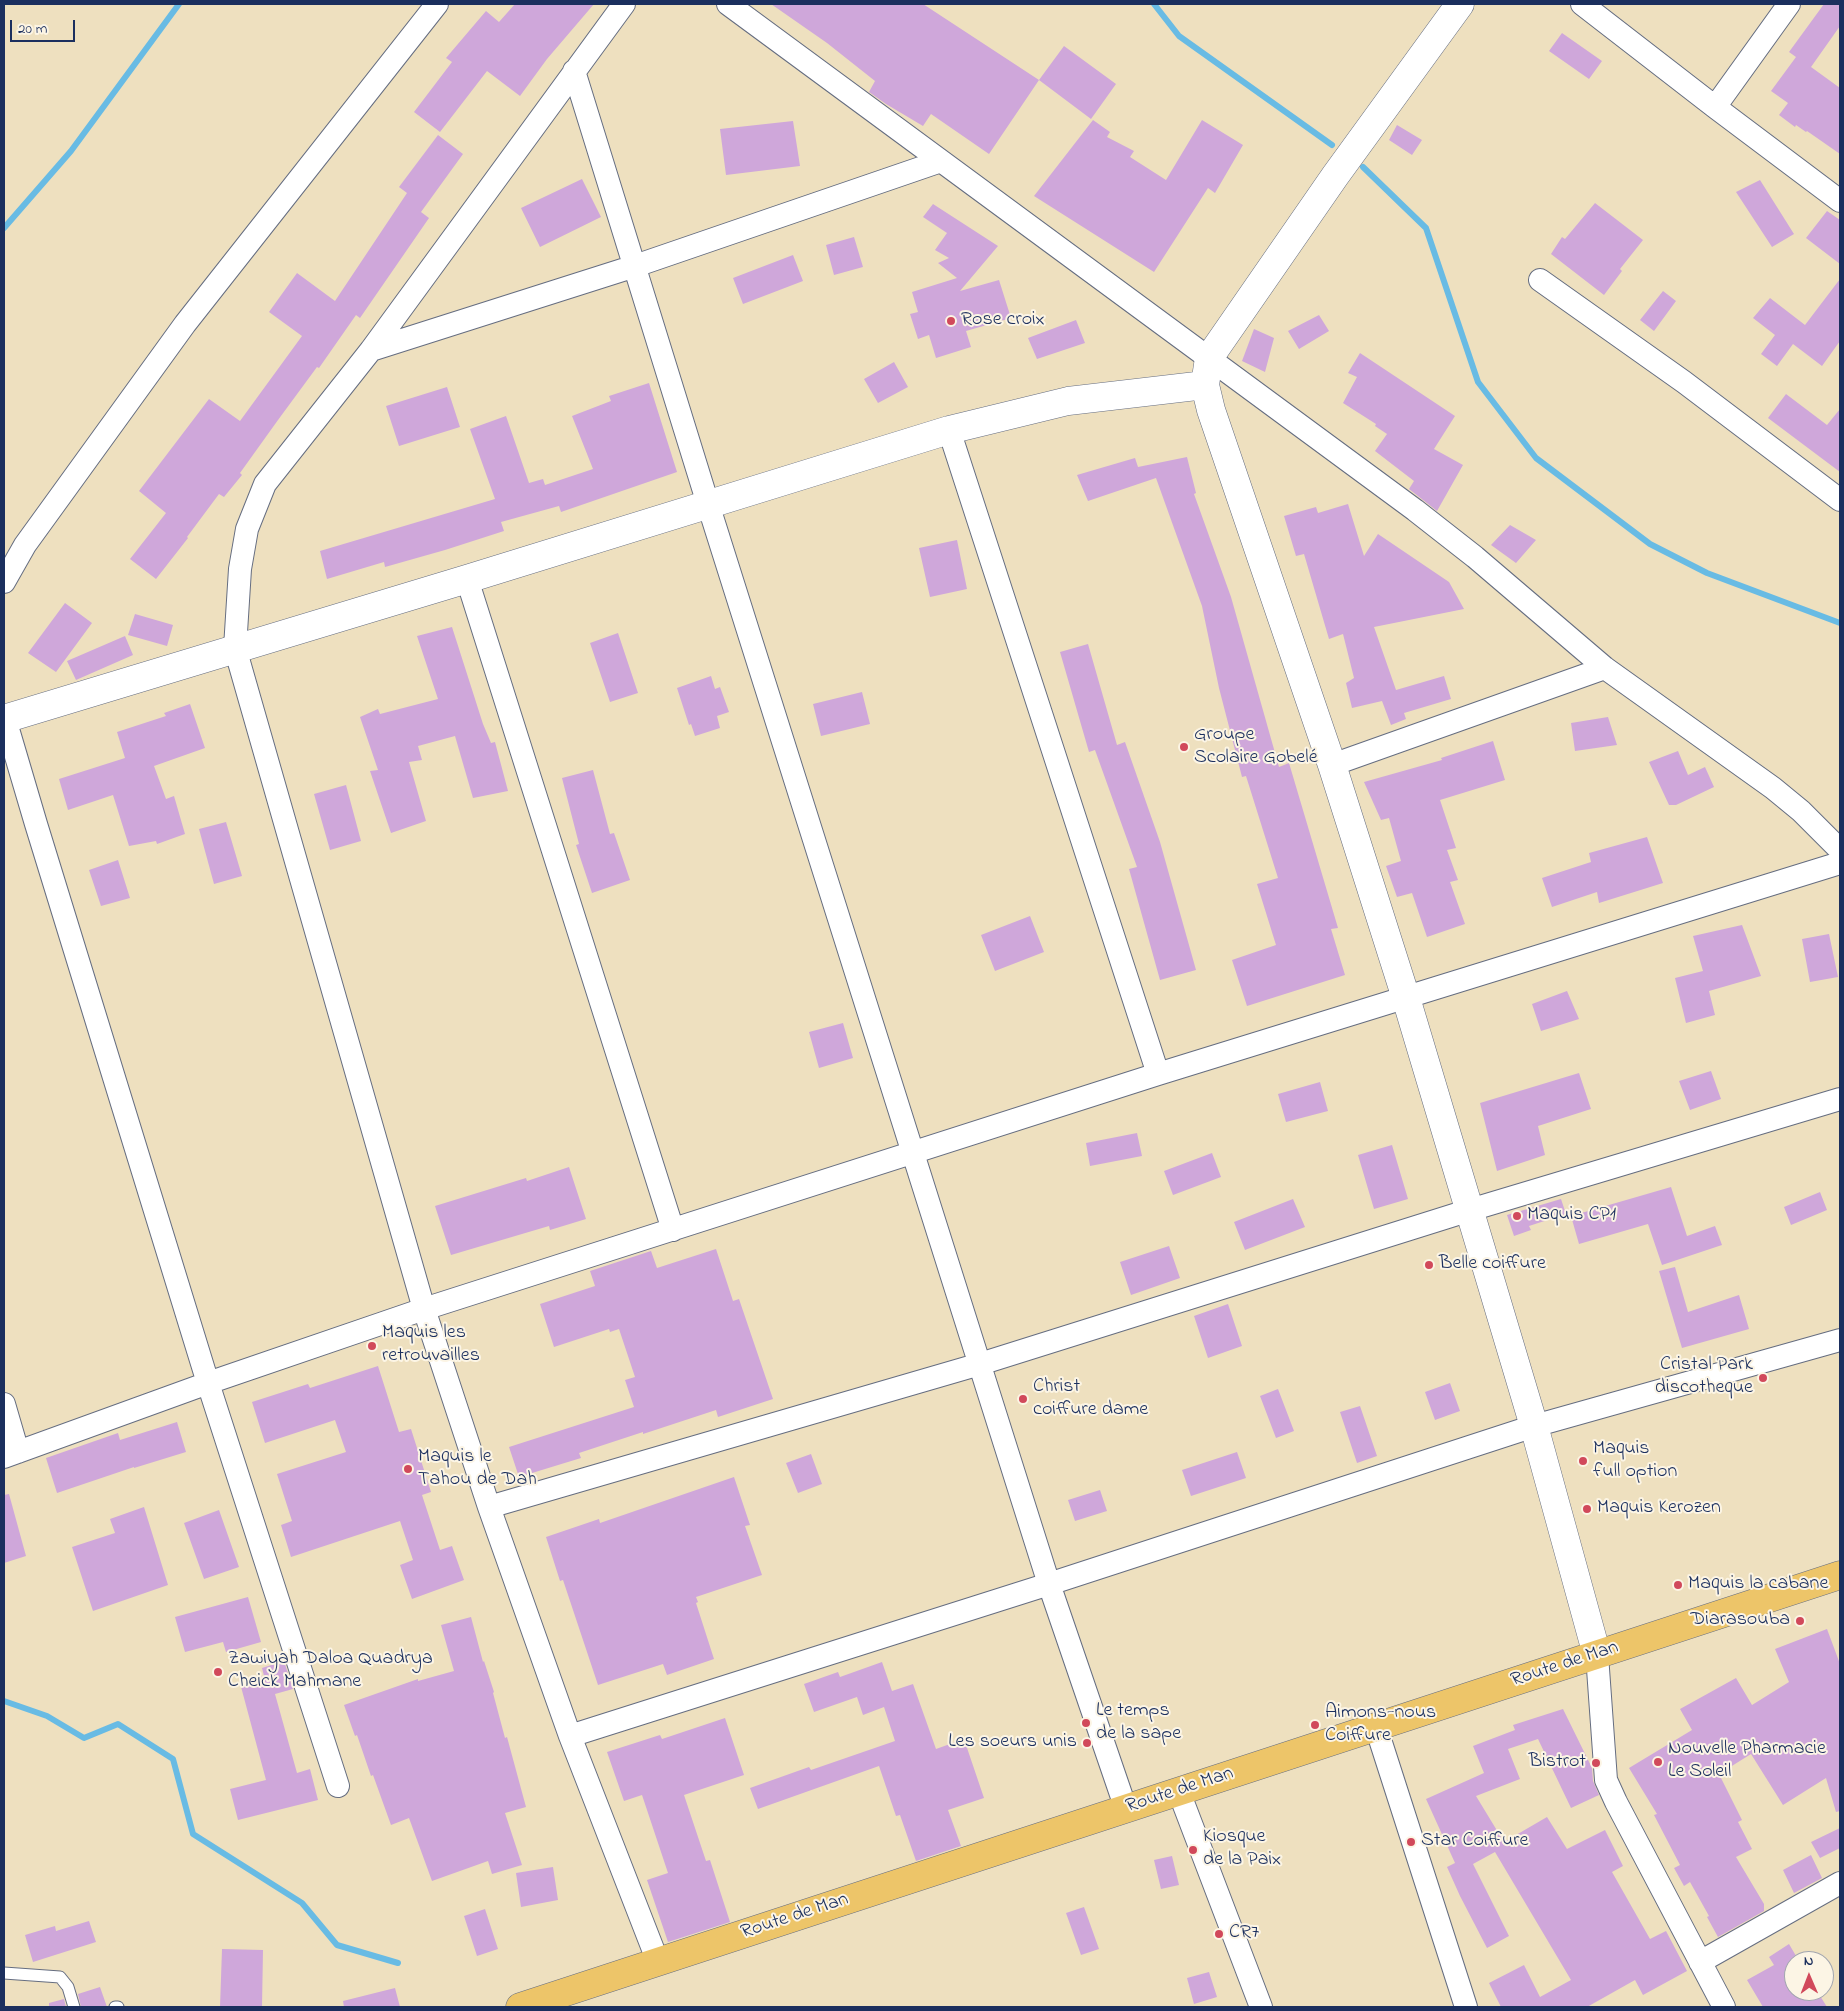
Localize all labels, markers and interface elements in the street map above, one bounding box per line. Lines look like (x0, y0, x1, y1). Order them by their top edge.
scale bar (12, 10, 78, 42)
text: 20 m (18, 18, 47, 40)
place label: Rose croix (961, 309, 1045, 333)
marker: Rose croix (945, 315, 957, 327)
place label: Groupe Scolaire Gobelé (1194, 724, 1318, 771)
marker: Groupe Scolaire Gobelé (1178, 741, 1190, 753)
place label: Maquis CP1 (1527, 1204, 1616, 1228)
marker: Maquis CP1 (1511, 1210, 1523, 1222)
place label: Belle coiffure (1439, 1253, 1546, 1277)
marker: Belle coiffure (1423, 1259, 1435, 1271)
place label: Maquis les retrouvailles (382, 1322, 480, 1369)
marker: Maquis les retrouvailles (366, 1340, 378, 1352)
place label: Cristal Park discotheque (1655, 1354, 1753, 1401)
marker: Cristal Park discotheque (1757, 1372, 1769, 1384)
place label: Christ coiffure dame (1033, 1376, 1148, 1423)
marker: Christ coiffure dame (1017, 1393, 1029, 1405)
place label: Maquis full option (1593, 1438, 1677, 1485)
place label: Maquis le Tahou de Dah (418, 1446, 537, 1493)
marker: Maquis full option (1577, 1455, 1589, 1467)
marker: Maquis le Tahou de Dah (402, 1463, 414, 1475)
place label: Maquis Kerozen (1597, 1497, 1721, 1521)
marker: Maquis Kerozen (1581, 1503, 1593, 1515)
place label: Maquis la cabane (1688, 1573, 1828, 1597)
marker: Maquis la cabane (1672, 1579, 1684, 1591)
place label: Diarasouba (1691, 1609, 1790, 1633)
marker: Diarasouba (1794, 1615, 1806, 1627)
street label: Route de Man (1508, 1636, 1622, 1694)
place label: Zawiyah Daloa Quadrya Cheick Mahmane (228, 1648, 433, 1695)
marker: Zawiyah Daloa Quadrya Cheick Mahmane (212, 1666, 224, 1678)
place label: Le temps de la sape (1096, 1700, 1181, 1747)
place label: Aimons-nous Coiffure (1325, 1702, 1436, 1749)
marker: Le temps de la sape (1080, 1717, 1092, 1729)
marker: Aimons-nous Coiffure (1309, 1719, 1321, 1731)
place label: Les soeurs unis (948, 1731, 1077, 1755)
marker: Les soeurs unis (1081, 1737, 1093, 1749)
place label: Nouvelle Pharmacie Le Soleil (1668, 1738, 1826, 1785)
place label: Bistrot (1529, 1751, 1586, 1775)
marker: Nouvelle Pharmacie Le Soleil (1652, 1756, 1664, 1768)
marker: Bistrot (1590, 1757, 1602, 1769)
street label: Route de Man (1123, 1762, 1237, 1820)
place label: Kiosque de la Paix (1203, 1826, 1281, 1873)
place label: Star Coiffure (1421, 1830, 1528, 1854)
marker: Star Coiffure (1405, 1836, 1417, 1848)
marker: Kiosque de la Paix (1187, 1844, 1199, 1856)
street label: Route de Man (738, 1888, 852, 1946)
place label: CR7 (1229, 1922, 1259, 1946)
marker: CR7 (1213, 1928, 1225, 1940)
north arrow (1784, 1951, 1834, 2001)
text: N (1804, 1951, 1814, 1972)

